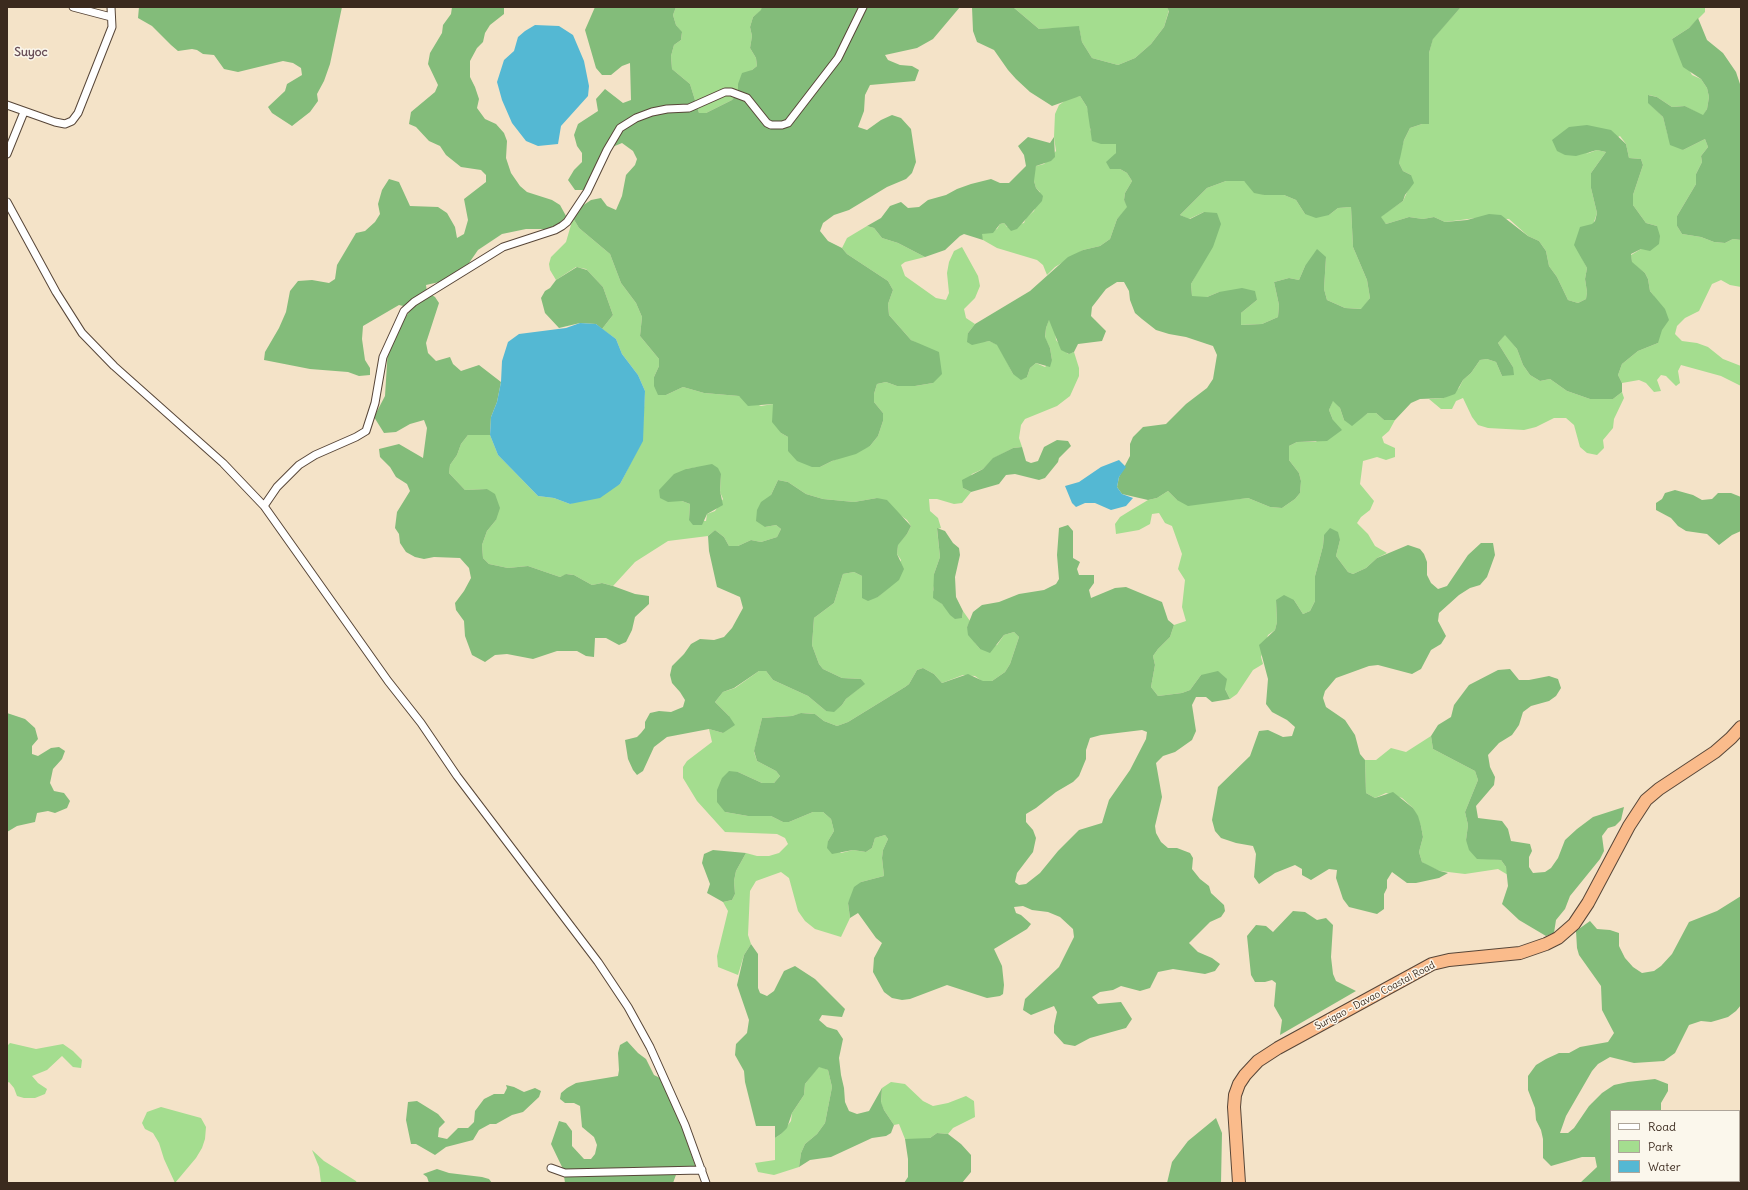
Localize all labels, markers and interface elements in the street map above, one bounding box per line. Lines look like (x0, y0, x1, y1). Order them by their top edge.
district label: Suyoc (14, 46, 48, 60)
street label: Surigao - Davao Coastal Road (1313, 959, 1437, 1033)
legend (1610, 1110, 1740, 1182)
text: Road (1648, 1119, 1676, 1134)
text: Park (1648, 1139, 1673, 1154)
text: Water (1648, 1159, 1681, 1174)

